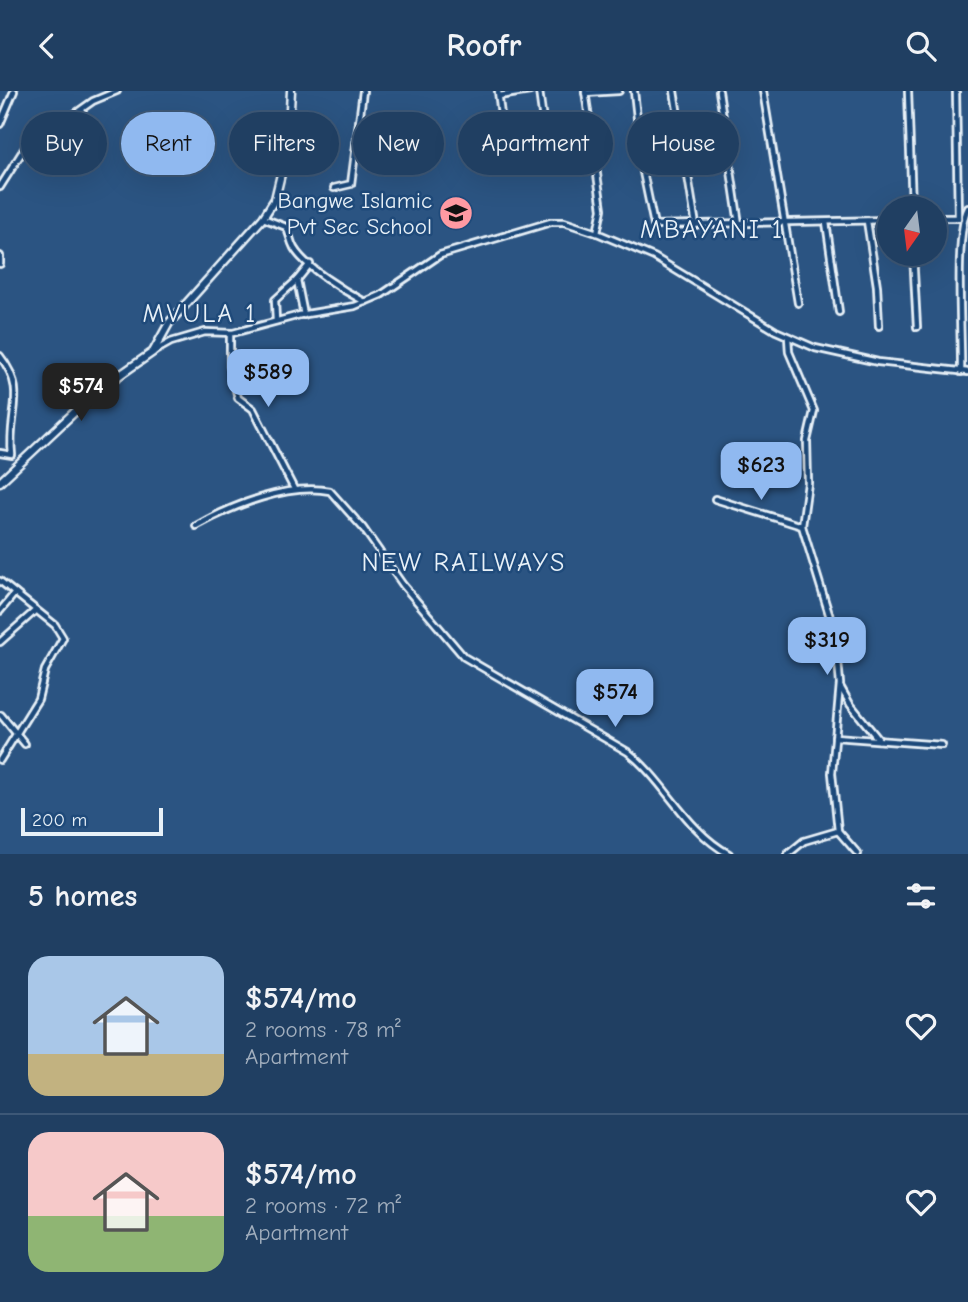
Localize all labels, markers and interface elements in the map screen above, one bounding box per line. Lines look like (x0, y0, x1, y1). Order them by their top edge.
icon: back (28, 27, 66, 65)
text: Roofr (447, 27, 521, 64)
icon: search (902, 27, 940, 65)
chip: Buy (21, 112, 107, 175)
chip: Rent (121, 112, 215, 175)
chip: Filters (229, 112, 339, 175)
chip: New (353, 112, 444, 175)
chip: Apartment (458, 112, 613, 175)
chip: House (627, 112, 739, 175)
place label: Bangwe Islamic Pvt Sec School (278, 187, 432, 240)
school or university icon: Bangwe Islamic Pvt Sec School (437, 194, 475, 232)
north arrow (877, 196, 947, 266)
map controls (877, 196, 947, 266)
district label: MBAYANI 1 (640, 215, 784, 245)
district label: MVULA 1 (143, 299, 257, 329)
pin: $589 (227, 349, 309, 409)
text: $589 (243, 358, 293, 385)
pin: $574 (40, 363, 122, 423)
text: $574 (58, 372, 104, 399)
pin: $623 (720, 443, 802, 502)
text: $623 (737, 451, 785, 478)
district label: NEW RAILWAYS (362, 548, 566, 578)
pin: $319 (786, 617, 868, 677)
text: $319 (804, 626, 850, 653)
pin: $574 (574, 669, 656, 729)
text: $574 (592, 678, 638, 705)
scale bar (21, 805, 163, 837)
text: 200 m (32, 809, 87, 831)
icon: filters (902, 877, 940, 915)
text: 5 homes (28, 879, 137, 914)
text: $574/mo (245, 981, 357, 1016)
icon: home (84, 984, 168, 1068)
icon: heart (902, 1007, 940, 1045)
text: 2 rooms · 78 m² (245, 1016, 401, 1043)
text: Apartment (245, 1043, 348, 1070)
text: $574/mo (245, 1157, 357, 1192)
icon: home (84, 1160, 168, 1244)
icon: heart (902, 1183, 940, 1221)
text: 2 rooms · 72 m² (245, 1192, 401, 1219)
text: Apartment (245, 1219, 348, 1246)

